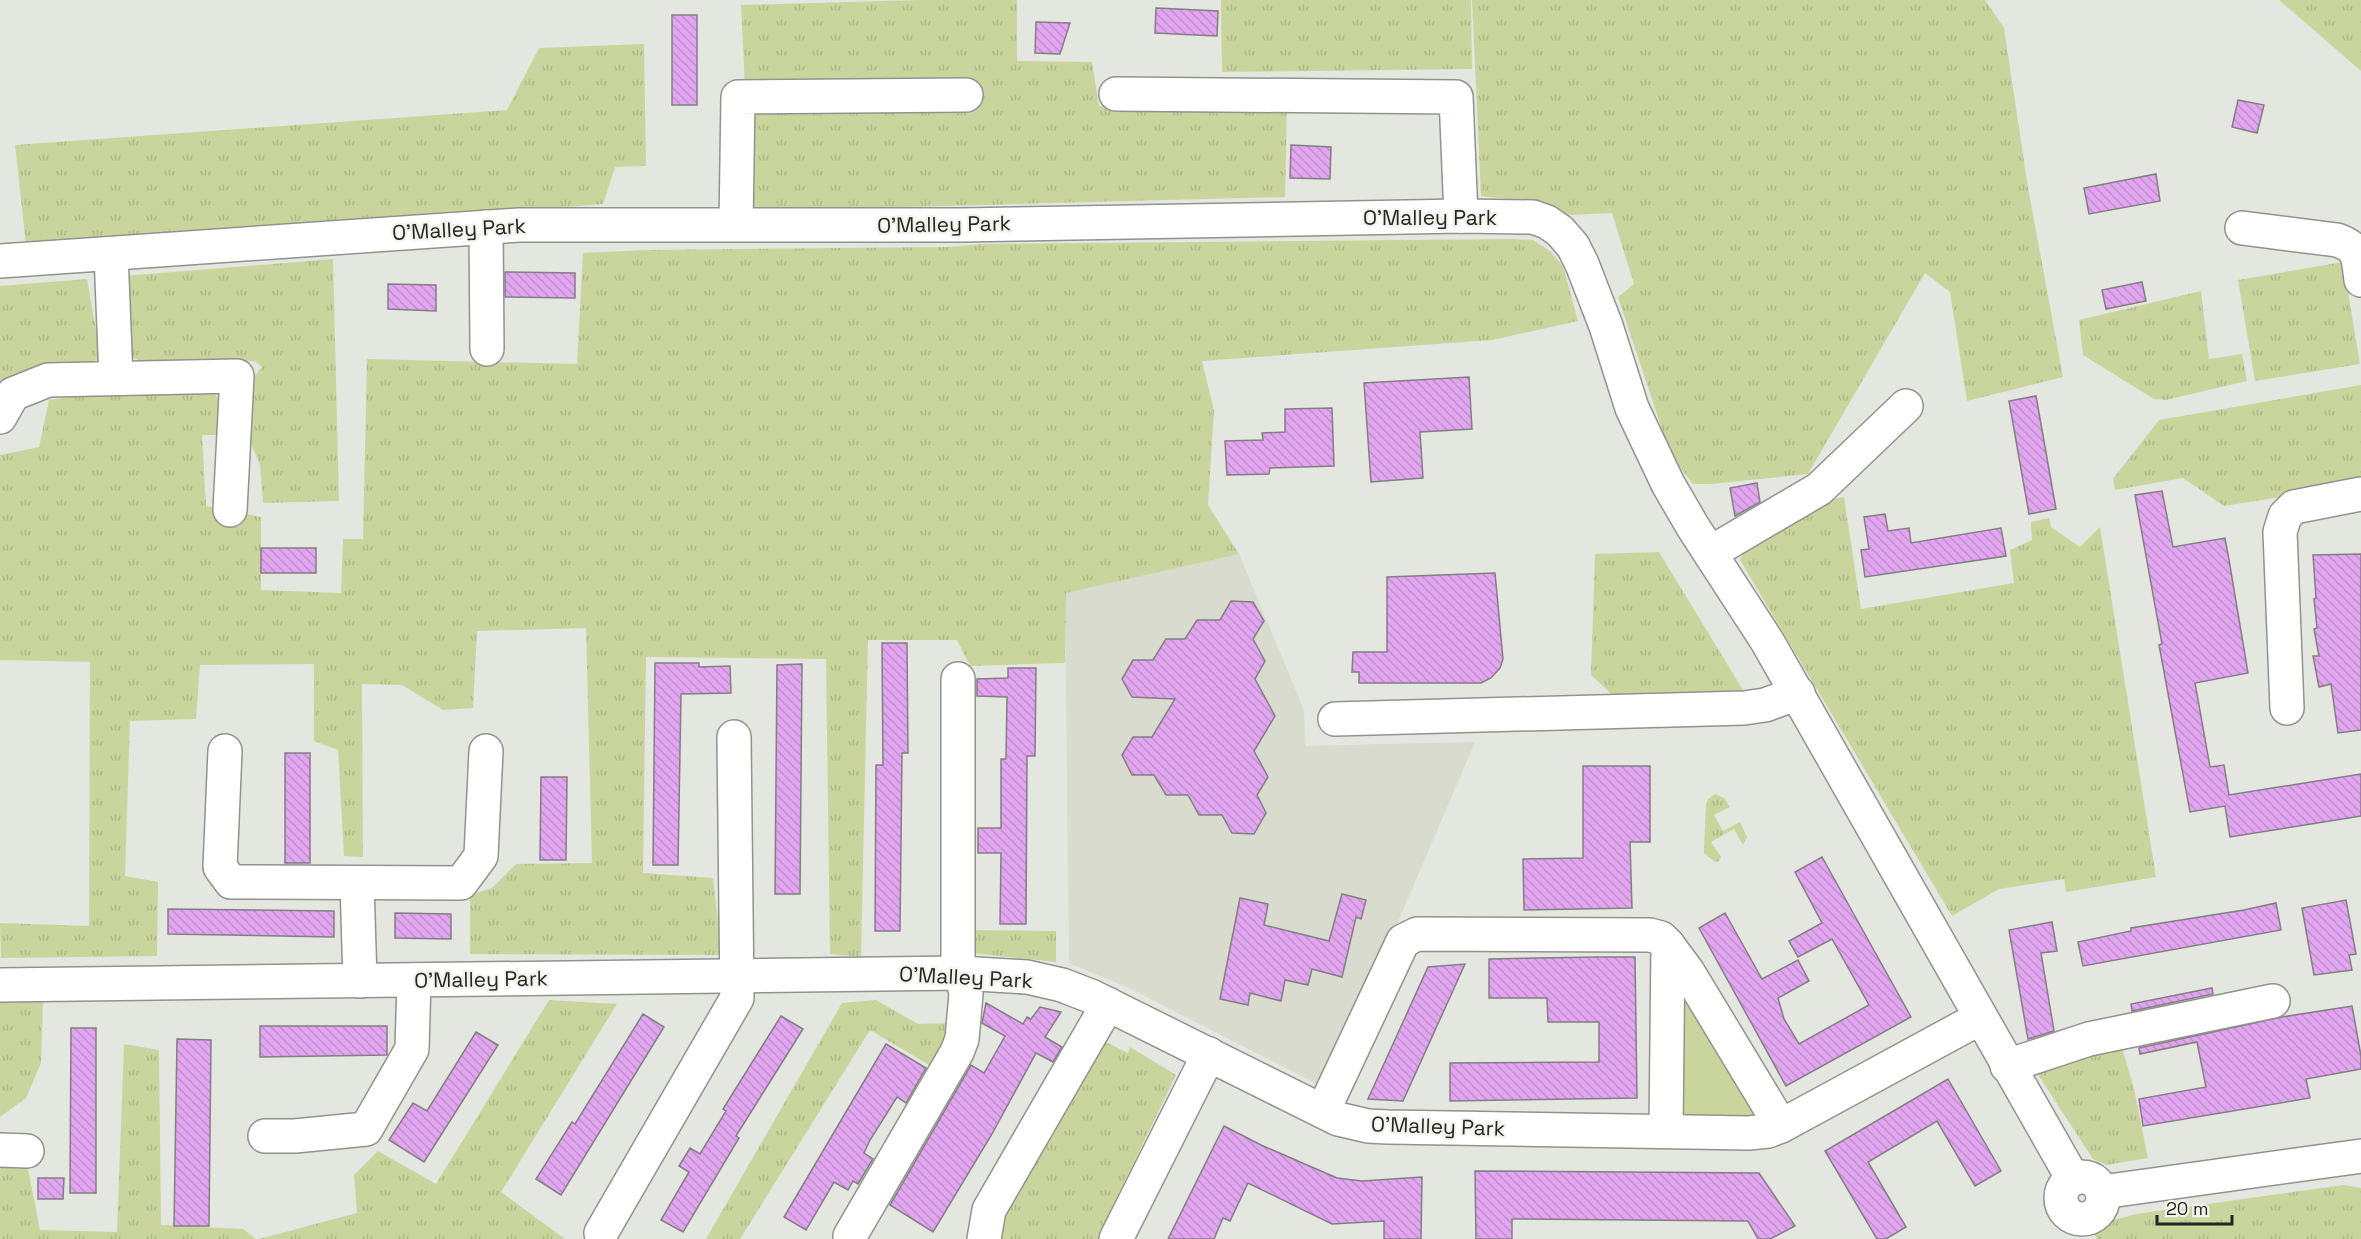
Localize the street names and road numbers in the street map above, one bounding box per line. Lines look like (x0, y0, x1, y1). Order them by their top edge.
street label: O'Malley Park (1363, 204, 1497, 231)
street label: O'Malley Park (877, 209, 1011, 239)
street label: O'Malley Park (391, 212, 527, 246)
street label: O'Malley Park (898, 960, 1034, 994)
street label: O'Malley Park (414, 964, 548, 994)
street label: O'Malley Park (1371, 1110, 1505, 1142)

